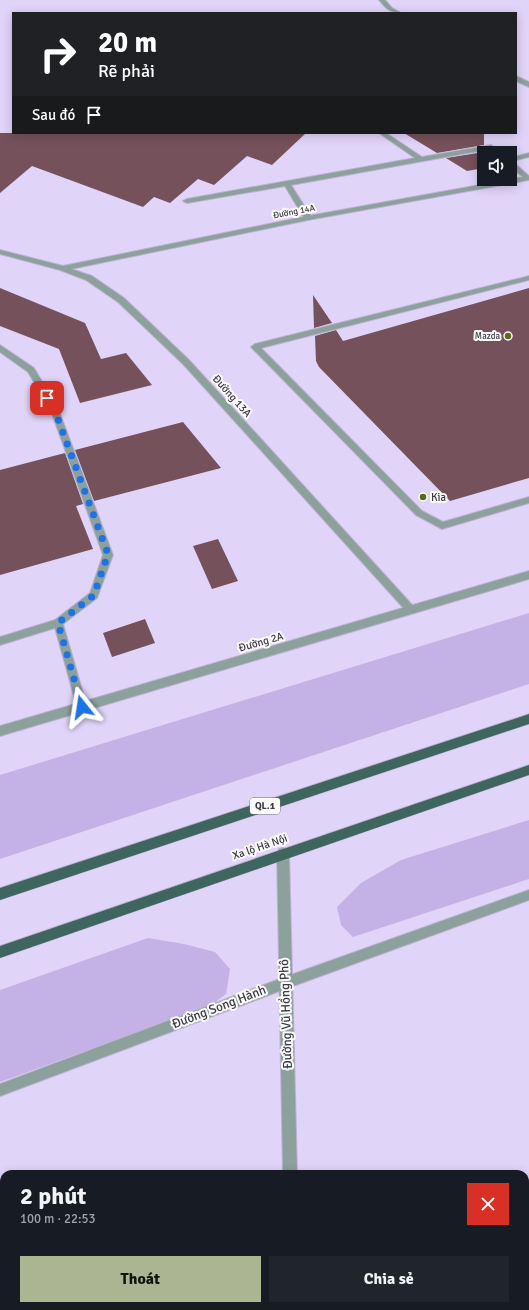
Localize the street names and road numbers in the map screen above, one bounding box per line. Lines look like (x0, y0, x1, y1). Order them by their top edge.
street label: Đường 14A (272, 202, 316, 221)
street label: Đường 13A (210, 372, 254, 420)
street label: Đường 2A (237, 629, 285, 655)
road number: QL.1 (250, 798, 280, 814)
street label: Xa lộ Hà Nội (231, 832, 289, 862)
street label: Đường Vũ Hồng Phô (276, 959, 296, 1069)
street label: Đường Song Hành (170, 982, 268, 1032)

